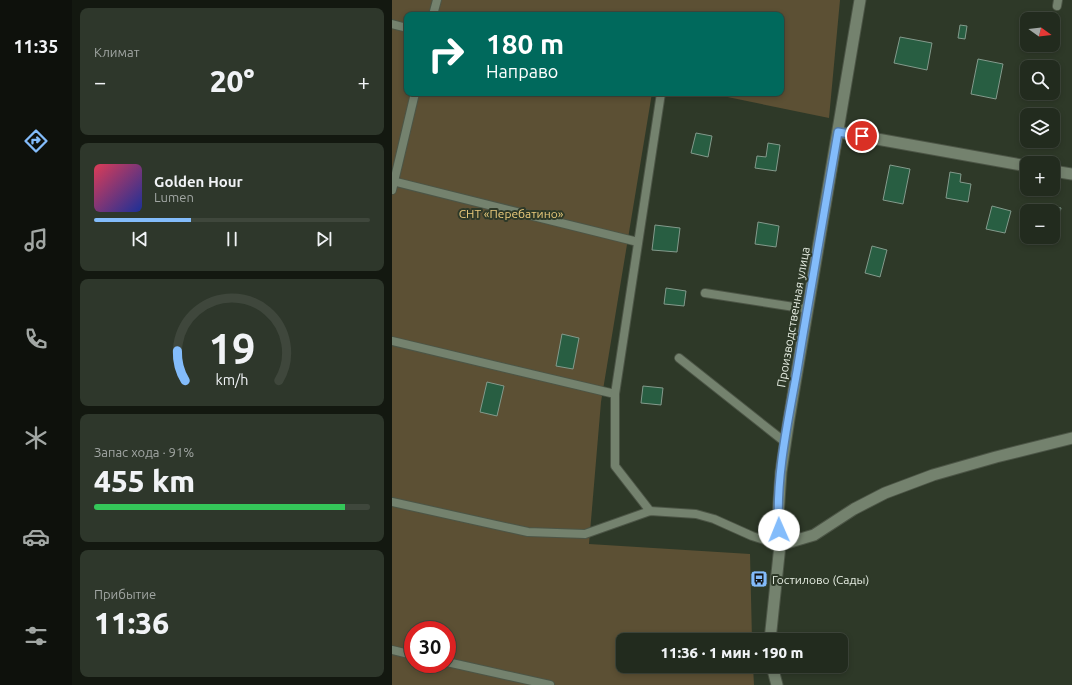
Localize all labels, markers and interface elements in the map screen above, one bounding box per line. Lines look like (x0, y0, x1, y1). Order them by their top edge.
north arrow (1020, 12, 1060, 52)
map controls (1020, 12, 1060, 244)
icon: right (420, 28, 472, 80)
text: 180 m (486, 28, 564, 59)
text: 11:35 (13, 36, 59, 56)
text: Климат (94, 45, 139, 59)
button: search (1020, 60, 1060, 100)
text: Направо (486, 61, 558, 81)
text: 20° (210, 64, 254, 98)
text: − (94, 69, 106, 94)
text: + (358, 69, 370, 94)
button: layers (1020, 108, 1060, 148)
pin (845, 119, 879, 153)
icon: arrive (851, 125, 873, 147)
icon: directions (22, 127, 50, 155)
button: + (1020, 156, 1060, 196)
text: Golden Hour (154, 173, 243, 190)
text: Lumen (154, 190, 194, 204)
button: − (1020, 204, 1060, 244)
park label: СНТ «Перебатино» (459, 207, 564, 220)
icon: music (22, 226, 50, 254)
icon: previous (129, 228, 151, 250)
icon: pause (221, 228, 243, 250)
icon: next (313, 228, 335, 250)
street label: Производственная улица (774, 246, 812, 388)
text: 19 (209, 324, 255, 371)
icon: phone (22, 325, 50, 353)
text: km/h (216, 371, 248, 387)
icon: climate (22, 424, 50, 452)
text: Запас хода · 91% (94, 445, 194, 459)
text: 455 km (94, 464, 195, 498)
position arrow (758, 509, 800, 551)
icon: car (22, 523, 50, 551)
bus stop icon: Гостилово (Сады) (749, 569, 769, 589)
place label: Гостилово (Сады) (772, 573, 869, 587)
text: Прибытие (94, 587, 156, 601)
text: 11:36 (94, 606, 169, 640)
speed limit sign: 30 (404, 621, 456, 673)
icon: filters (22, 622, 50, 650)
text: 11:36 · 1 мин · 190 m (661, 644, 803, 661)

